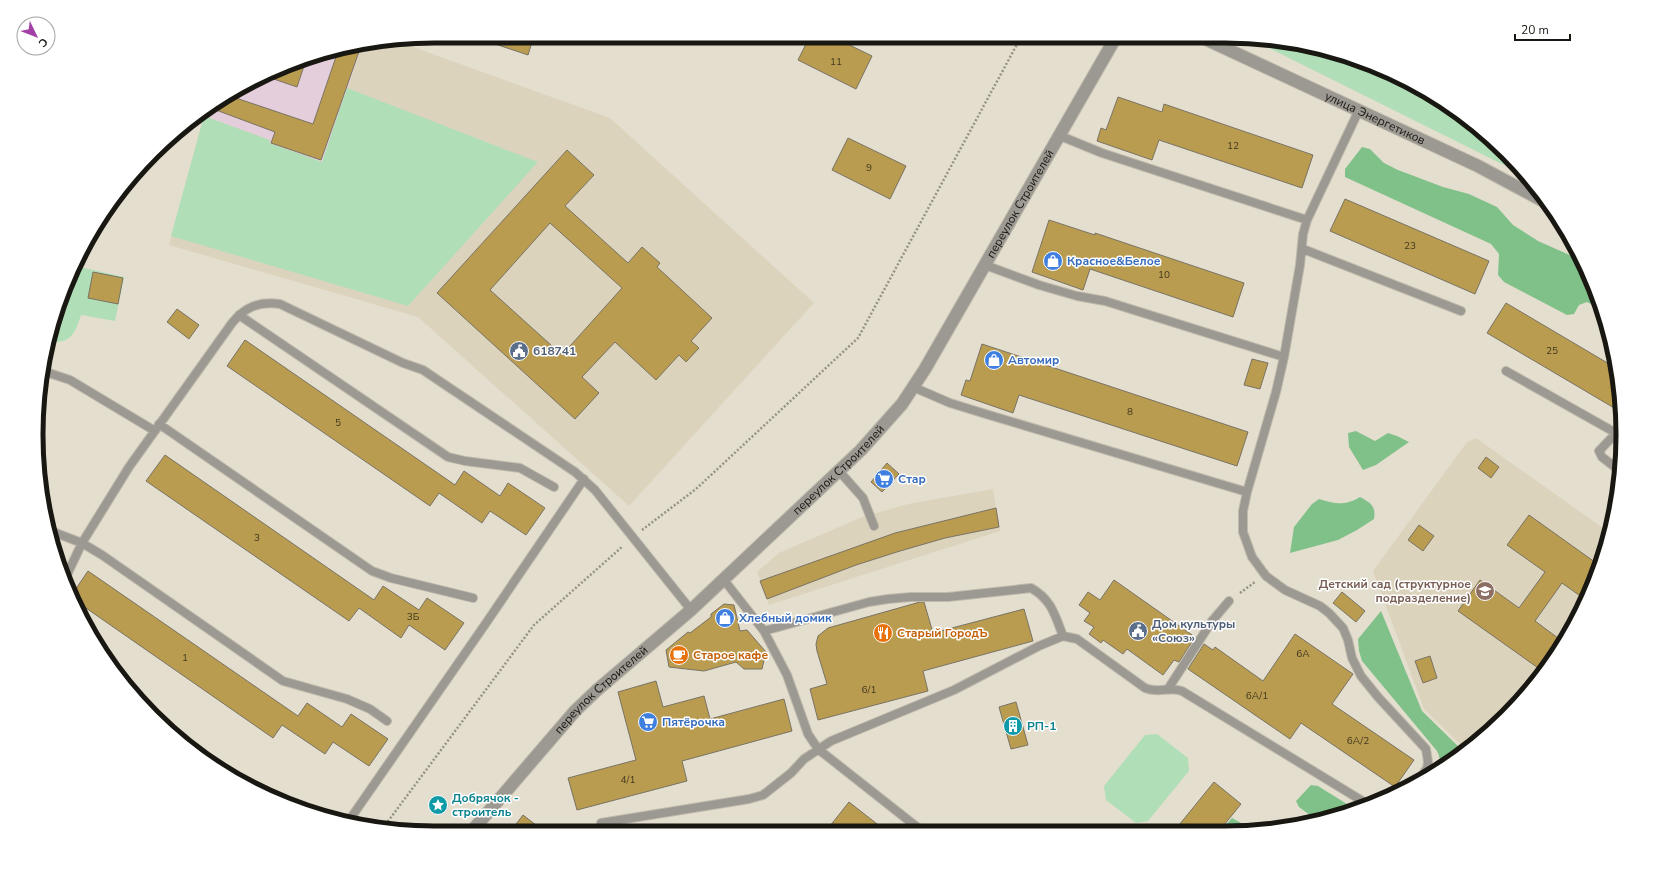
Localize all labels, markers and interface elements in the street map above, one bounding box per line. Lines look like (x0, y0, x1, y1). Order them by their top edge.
north arrow (16, 16, 56, 56)
scale bar (1515, 16, 1570, 42)
text: 20 m (1521, 22, 1549, 38)
text: С (35, 35, 51, 51)
house number: 11 (830, 55, 842, 69)
street label: улица Энергетиков (1322, 88, 1428, 149)
house number: 12 (1227, 139, 1239, 153)
street label: переулок Строителей (983, 147, 1058, 261)
house number: 9 (866, 161, 872, 175)
house number: 23 (1404, 239, 1416, 253)
shop icon: Красное&Белое (1042, 250, 1064, 272)
place label: Красное&Белое (1067, 253, 1161, 269)
house number: 10 (1158, 268, 1170, 282)
public building icon: 618741 (508, 340, 530, 362)
place label: 618741 (533, 343, 576, 359)
house number: 25 (1546, 344, 1558, 358)
shop icon: Автомир (983, 349, 1005, 371)
place label: Автомир (1008, 352, 1059, 368)
house number: 8 (1127, 405, 1133, 419)
house number: 5 (335, 416, 341, 430)
street label: переулок Строителей (789, 421, 888, 518)
supermarket icon: Стар (873, 468, 895, 490)
place label: Стар (898, 471, 926, 487)
house number: 3 (254, 531, 260, 545)
place label: Детский сад (структурное подразделение) (1319, 576, 1471, 606)
school or university icon: Детский сад (структурное подразделение) (1474, 580, 1496, 602)
shop icon: Хлебный домик (714, 607, 736, 629)
house number: 3Б (407, 610, 420, 624)
place label: Хлебный домик (738, 610, 832, 626)
place label: Дом культуры «Союз» (1152, 616, 1235, 646)
public building icon: Дом культуры «Союз» (1127, 620, 1149, 642)
restaurant icon: Старый ГородЪ (872, 622, 894, 644)
place label: Старый ГородЪ (897, 625, 988, 641)
street label: переулок Строителей (551, 642, 651, 737)
cafe icon: Старое кафе (668, 644, 690, 666)
place label: Старое кафе (693, 647, 768, 663)
house number: 6А (1296, 647, 1310, 661)
house number: 1 (182, 651, 188, 665)
house number: 6/1 (862, 683, 876, 697)
house number: 6А/1 (1246, 689, 1268, 703)
supermarket icon: Пятёрочка (637, 711, 659, 733)
place label: Пятёрочка (662, 714, 725, 730)
building icon: РП-1 (1002, 715, 1024, 737)
place label: РП-1 (1027, 718, 1056, 734)
house number: 6А/2 (1347, 734, 1369, 748)
house number: 4/1 (621, 773, 635, 787)
place label: Добрячок - строитель (452, 790, 519, 820)
place icon: Добрячок - строитель (427, 794, 449, 816)

